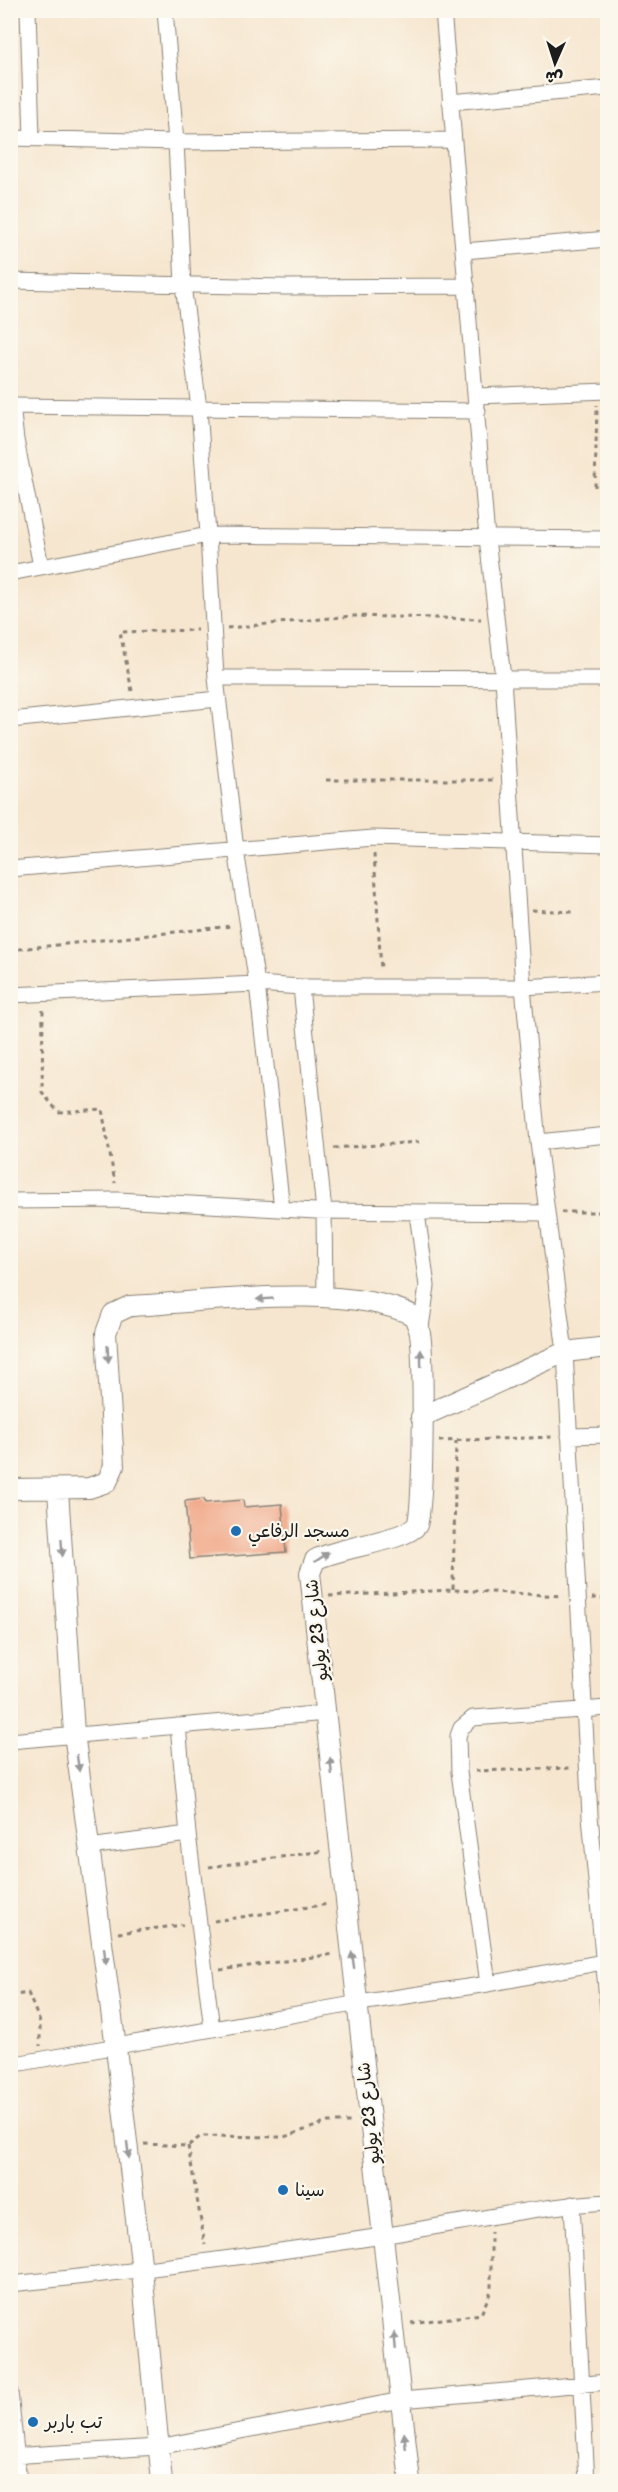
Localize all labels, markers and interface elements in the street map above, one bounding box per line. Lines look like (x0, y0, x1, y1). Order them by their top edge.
north arrow (525, 33, 585, 93)
text: ش (545, 67, 564, 86)
one-way arrow (256, 1295, 275, 1304)
one-way arrow (103, 1344, 112, 1363)
one-way arrow (416, 1349, 426, 1368)
place label: مسجد الرفاعي (248, 1521, 350, 1547)
marker: مسجد الرفاعي (229, 1524, 243, 1538)
one-way arrow (57, 1538, 67, 1557)
one-way arrow (314, 1551, 331, 1562)
street label: شارع 23 يوليو (301, 1578, 334, 1683)
one-way arrow (73, 1754, 82, 1773)
one-way arrow (327, 1756, 336, 1775)
one-way arrow (100, 1947, 109, 1966)
one-way arrow (348, 1950, 357, 1969)
street label: شارع 23 يوليو (353, 2061, 386, 2166)
one-way arrow (123, 2141, 133, 2160)
place label: سينا (295, 2180, 325, 2201)
marker: سينا (276, 2183, 290, 2197)
one-way arrow (390, 2332, 400, 2351)
place label: تب باربر (43, 2412, 103, 2433)
marker: تب باربر (26, 2415, 40, 2429)
one-way arrow (400, 2431, 410, 2450)

